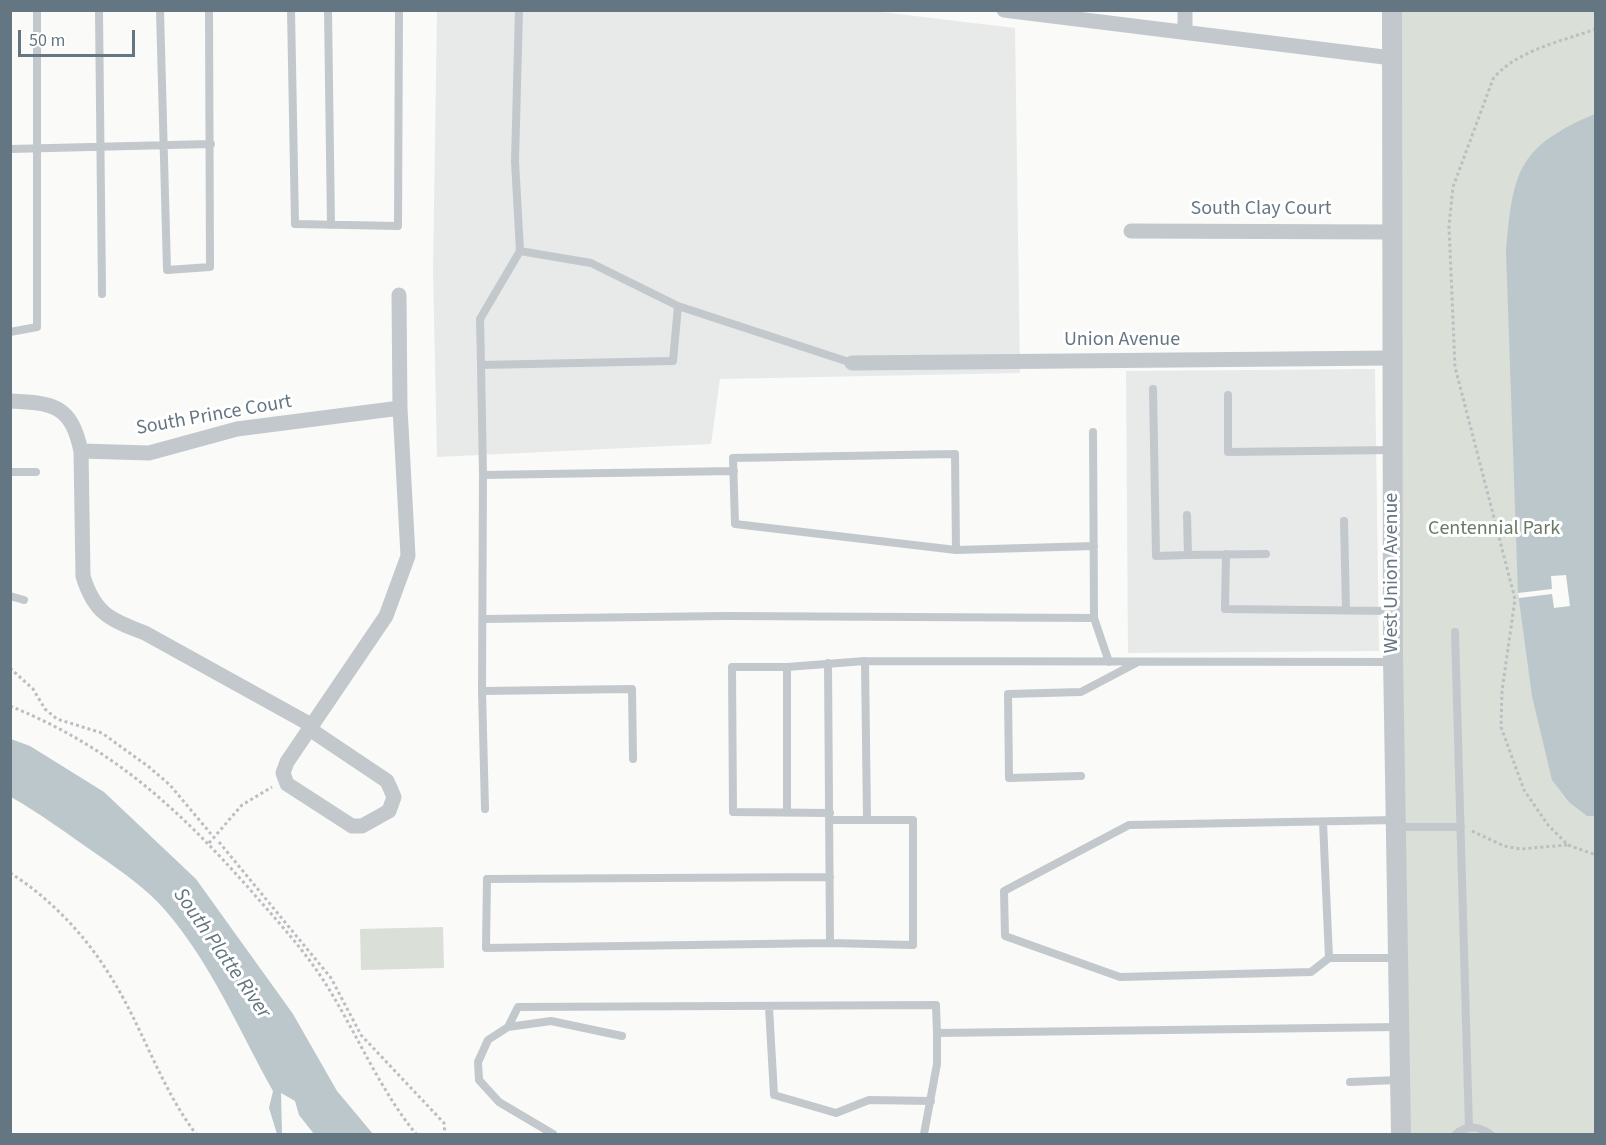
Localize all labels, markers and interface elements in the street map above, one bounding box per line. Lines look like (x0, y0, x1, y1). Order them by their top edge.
scale bar (21, 18, 138, 56)
text: 50 m (29, 28, 65, 53)
street label: South Clay Court (1191, 198, 1331, 222)
street label: Union Avenue (1064, 329, 1180, 353)
street label: South Prince Court (134, 390, 294, 442)
street label: West Union Avenue (1381, 493, 1405, 653)
park label: Centennial Park (1428, 518, 1560, 542)
water label: South Platte River (167, 884, 275, 1024)

